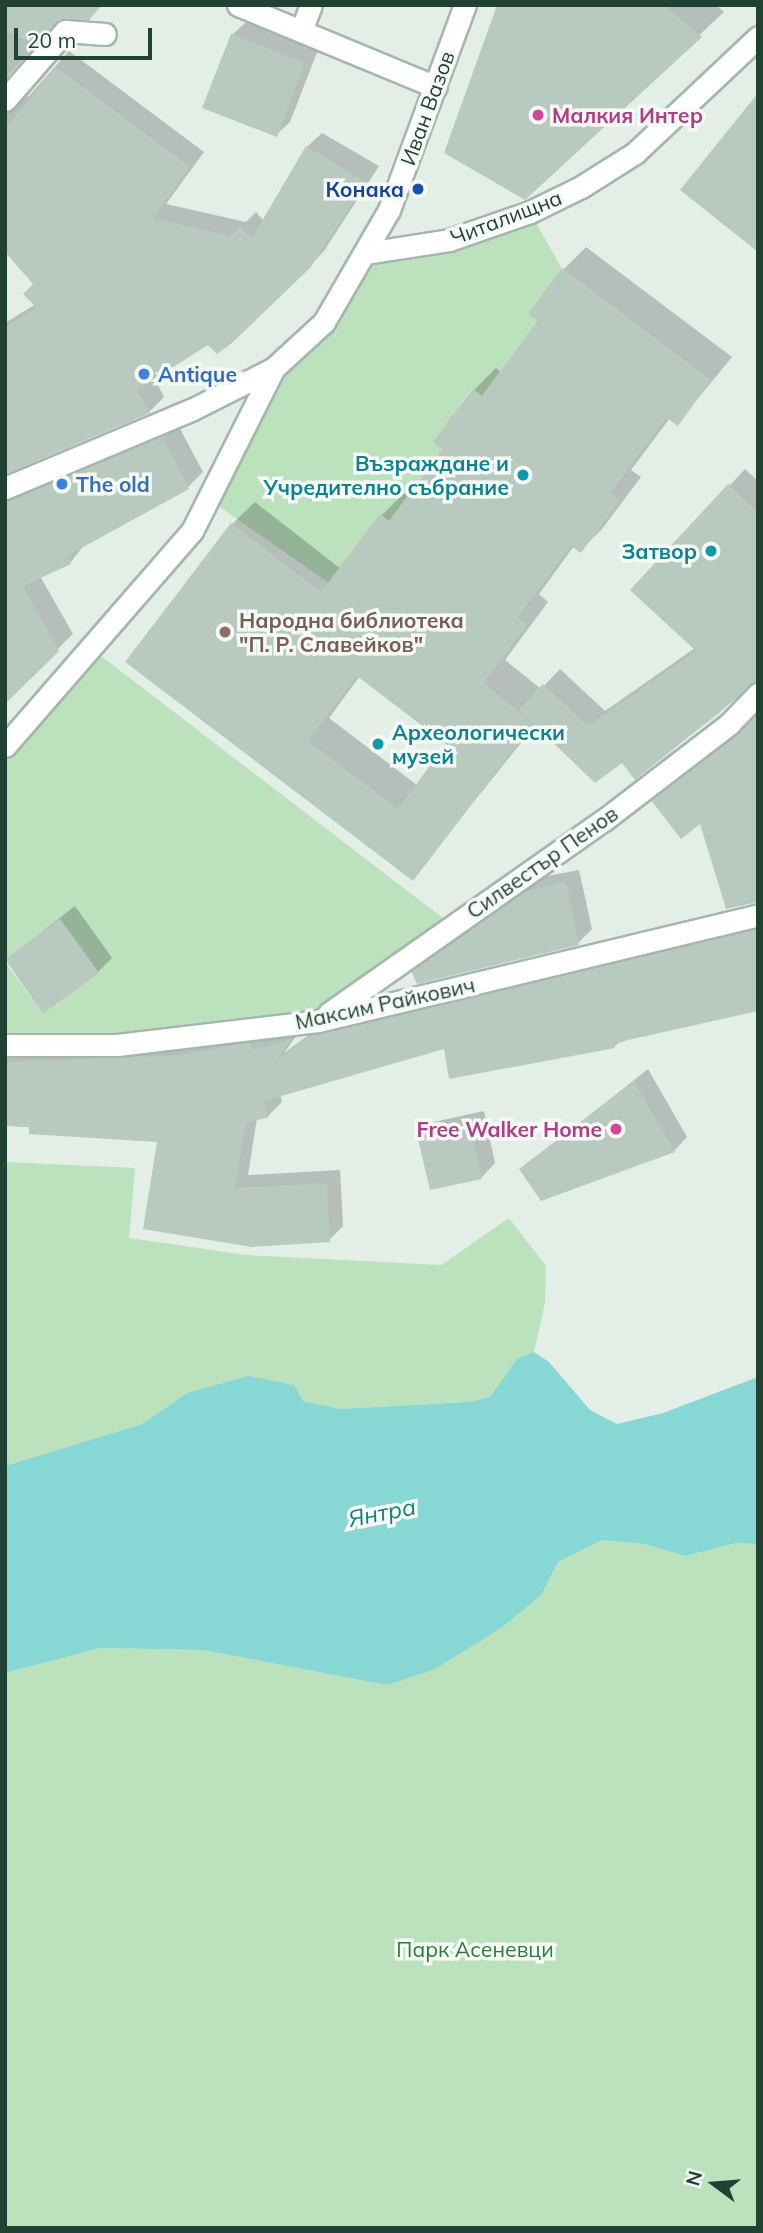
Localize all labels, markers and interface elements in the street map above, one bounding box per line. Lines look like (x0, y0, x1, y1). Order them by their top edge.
scale bar (18, 14, 156, 58)
text: 20 m (27, 27, 76, 53)
street label: Иван Вазов (395, 47, 459, 169)
place label: Малкия Интер (552, 102, 703, 128)
marker: Малкия Интер (530, 107, 546, 123)
place label: Конака (325, 176, 404, 202)
marker: Конака (410, 181, 426, 197)
street label: Читалищна (447, 184, 565, 250)
place label: Antique (158, 361, 237, 387)
marker: Antique (136, 366, 152, 382)
place label: Възраждане и Учредително събрание (263, 450, 509, 500)
marker: Възраждане и Учредително събрание (515, 467, 531, 483)
place label: The old (76, 471, 150, 497)
marker: The old (54, 476, 70, 492)
place label: Затвор (622, 538, 697, 564)
marker: Затвор (703, 543, 719, 559)
place label: Народна библиотека "П. Р. Славейков" (239, 607, 464, 657)
marker: Народна библиотека "П. Р. Славейков" (217, 624, 233, 640)
place label: Археологически музей (392, 719, 565, 769)
marker: Археологически музей (370, 736, 386, 752)
street label: Силвестър Пенов (462, 800, 622, 924)
street label: Максим Райкович (293, 972, 477, 1034)
place label: Free Walker Home (417, 1116, 602, 1142)
marker: Free Walker Home (608, 1121, 624, 1137)
water label: Янтра (346, 1493, 418, 1533)
park label: Парк Асеневци (396, 1936, 554, 1962)
north arrow (679, 2149, 749, 2219)
text: N (680, 2168, 707, 2188)

